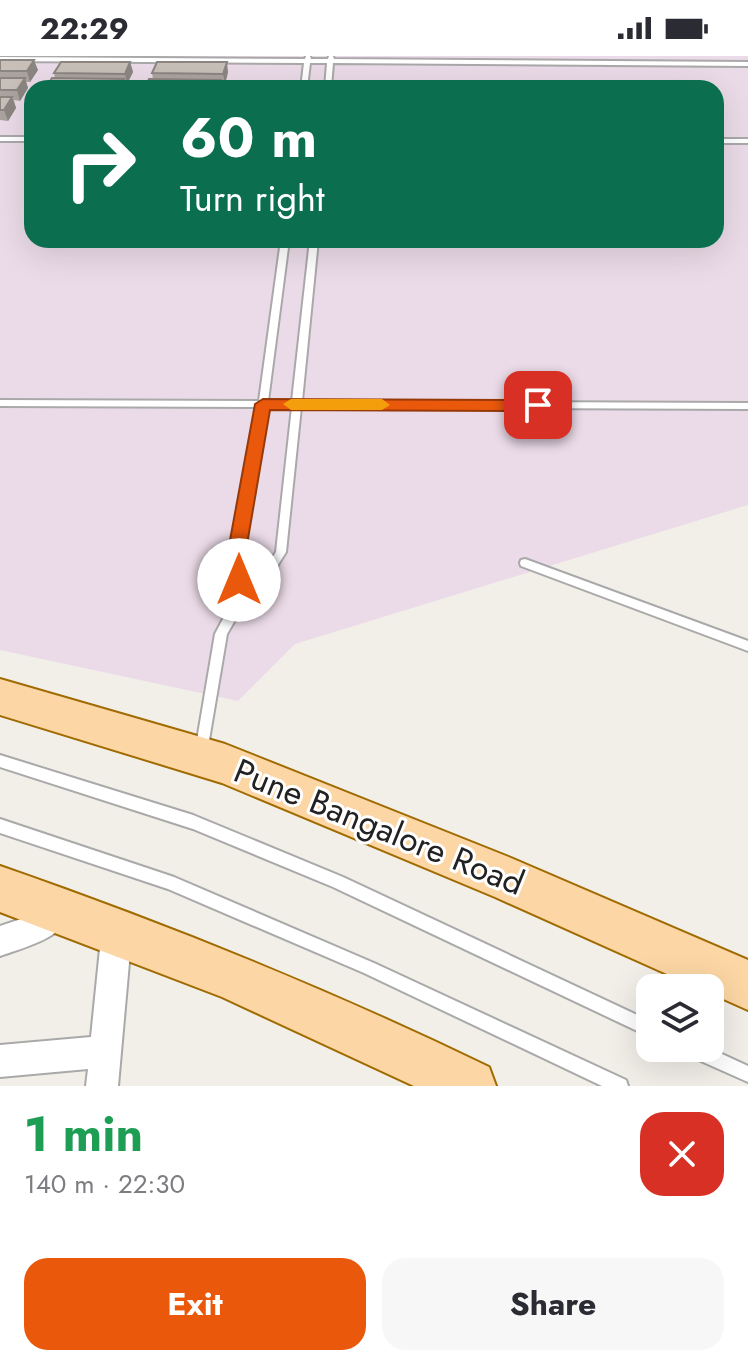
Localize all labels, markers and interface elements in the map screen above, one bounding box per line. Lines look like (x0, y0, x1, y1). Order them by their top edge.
text: 22:29 (40, 7, 129, 50)
text: 60 m (180, 97, 317, 178)
icon: right (48, 112, 152, 216)
text: Turn right (180, 172, 325, 224)
pin (504, 371, 572, 439)
icon: arrive (516, 383, 560, 427)
position arrow (197, 538, 281, 622)
street label: Pune Bangalore Road (227, 746, 531, 908)
map controls (636, 974, 724, 1062)
button: layers (636, 974, 724, 1062)
text: 1 min (24, 1100, 143, 1169)
button: close (640, 1112, 724, 1196)
text: 140 m · 22:30 (24, 1165, 185, 1203)
button: Exit (24, 1258, 366, 1350)
button: Share (382, 1258, 724, 1350)

